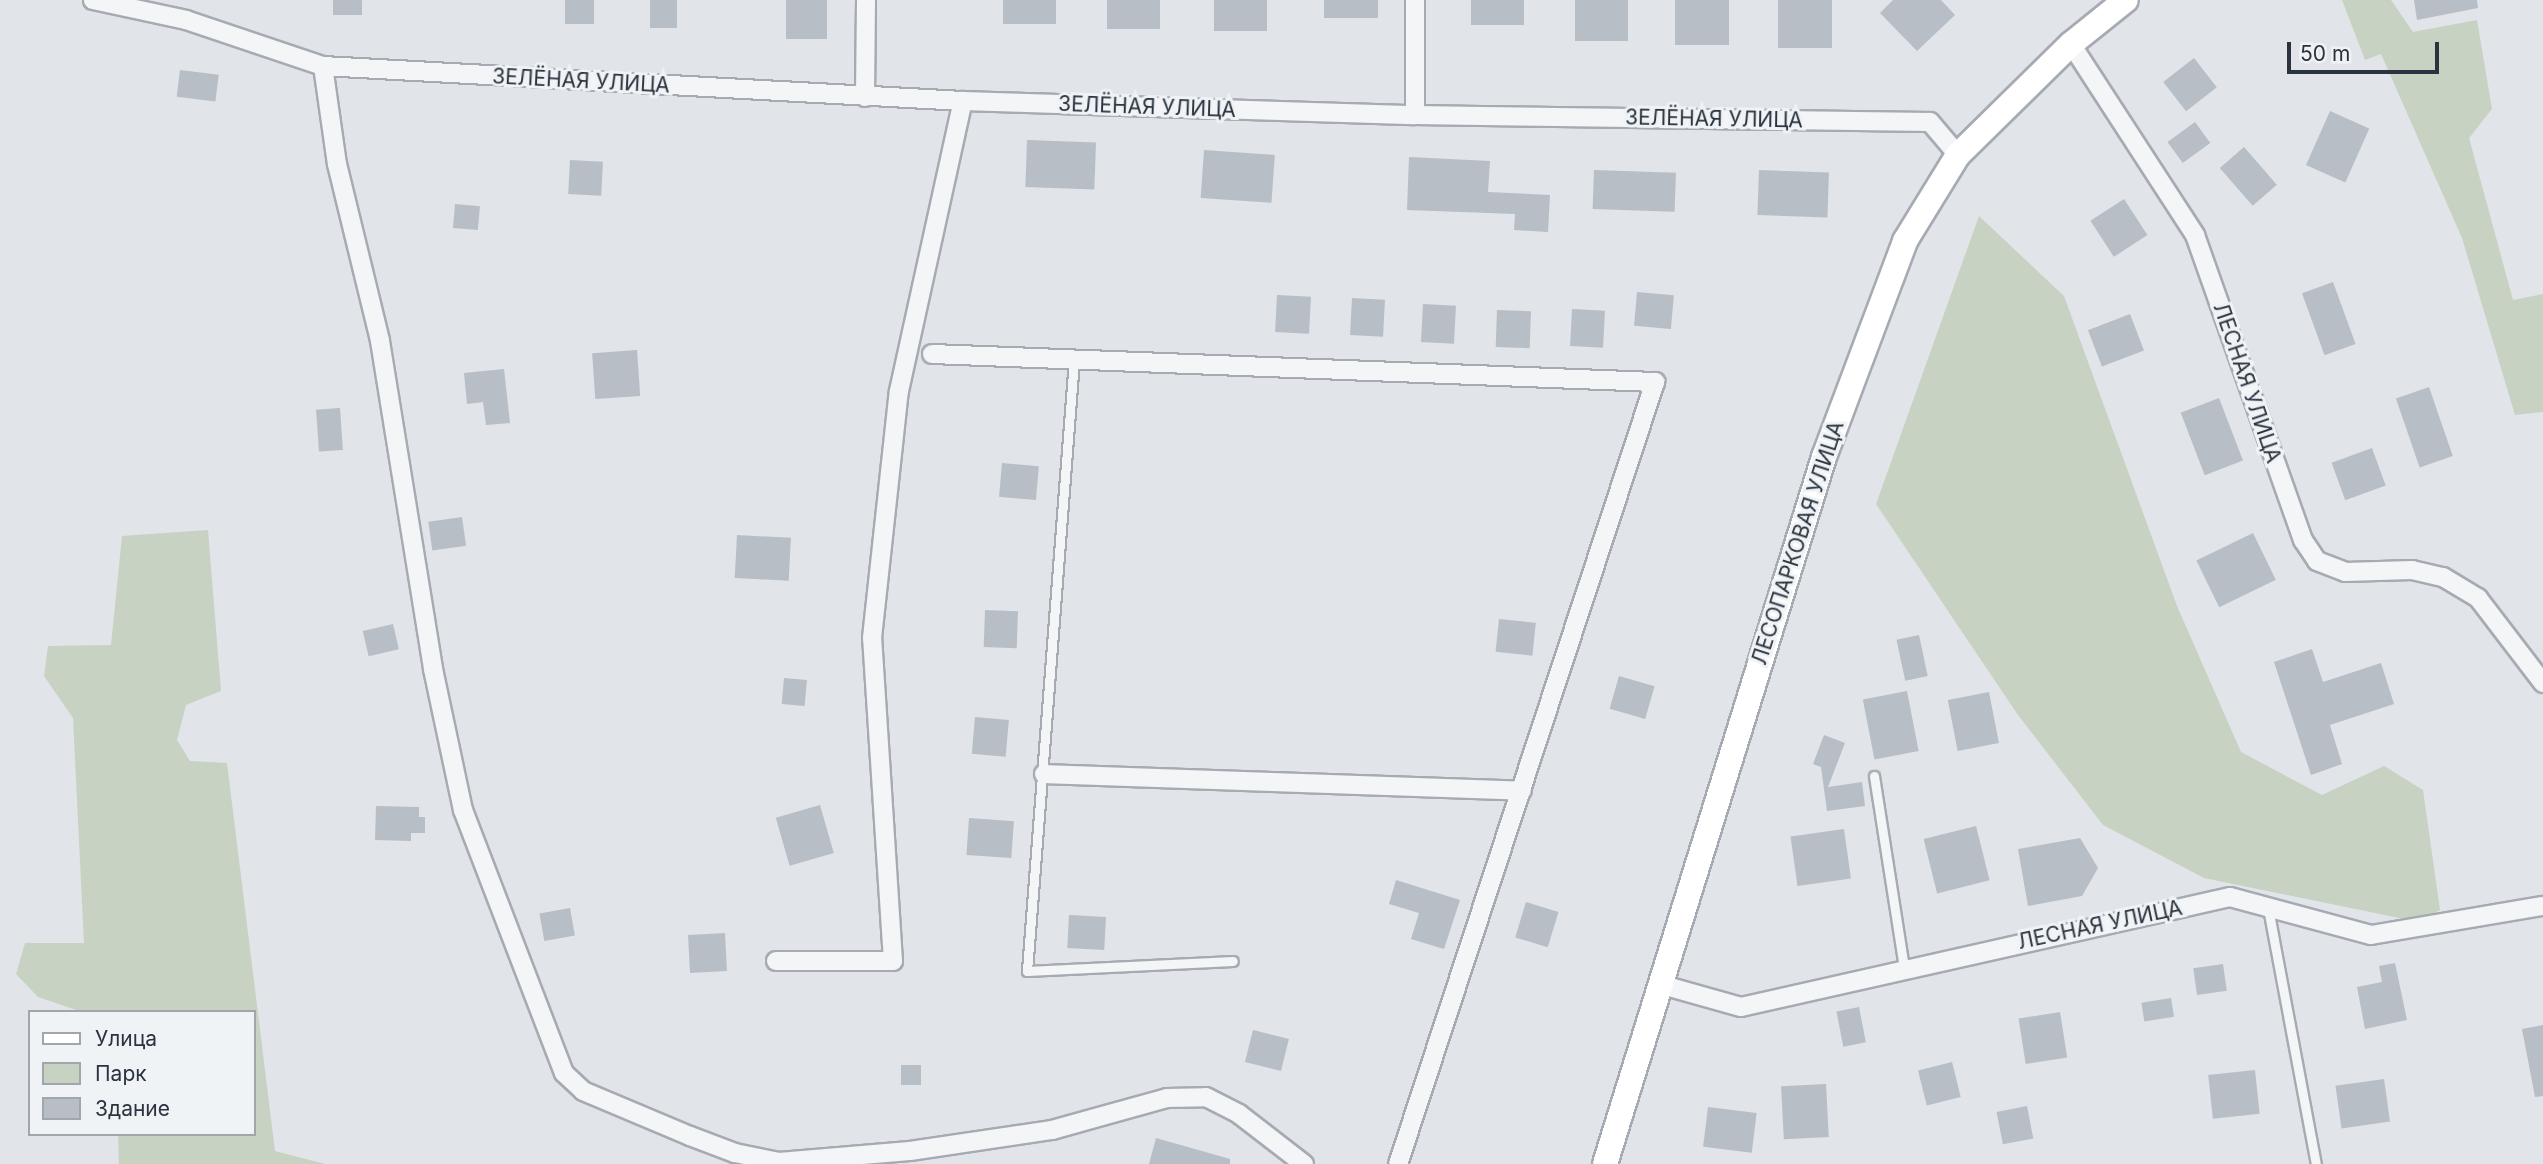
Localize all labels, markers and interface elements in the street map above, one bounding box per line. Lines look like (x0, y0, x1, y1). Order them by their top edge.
scale bar (2291, 28, 2443, 72)
text: 50 m (2300, 41, 2350, 66)
street label: ЗЕЛЁНАЯ УЛИЦА (492, 64, 670, 98)
street label: ЗЕЛЁНАЯ УЛИЦА (1058, 91, 1236, 123)
street label: ЗЕЛЁНАЯ УЛИЦА (1625, 105, 1803, 133)
street label: ЛЕСНАЯ УЛИЦА (2208, 300, 2286, 466)
street label: ЛЕСОПАРКОВАЯ УЛИЦА (1747, 418, 1849, 668)
street label: ЛЕСНАЯ УЛИЦА (2015, 895, 2185, 955)
legend (28, 1010, 256, 1136)
text: Улица (95, 1026, 157, 1051)
text: Парк (95, 1061, 147, 1086)
text: Здание (95, 1096, 170, 1121)

